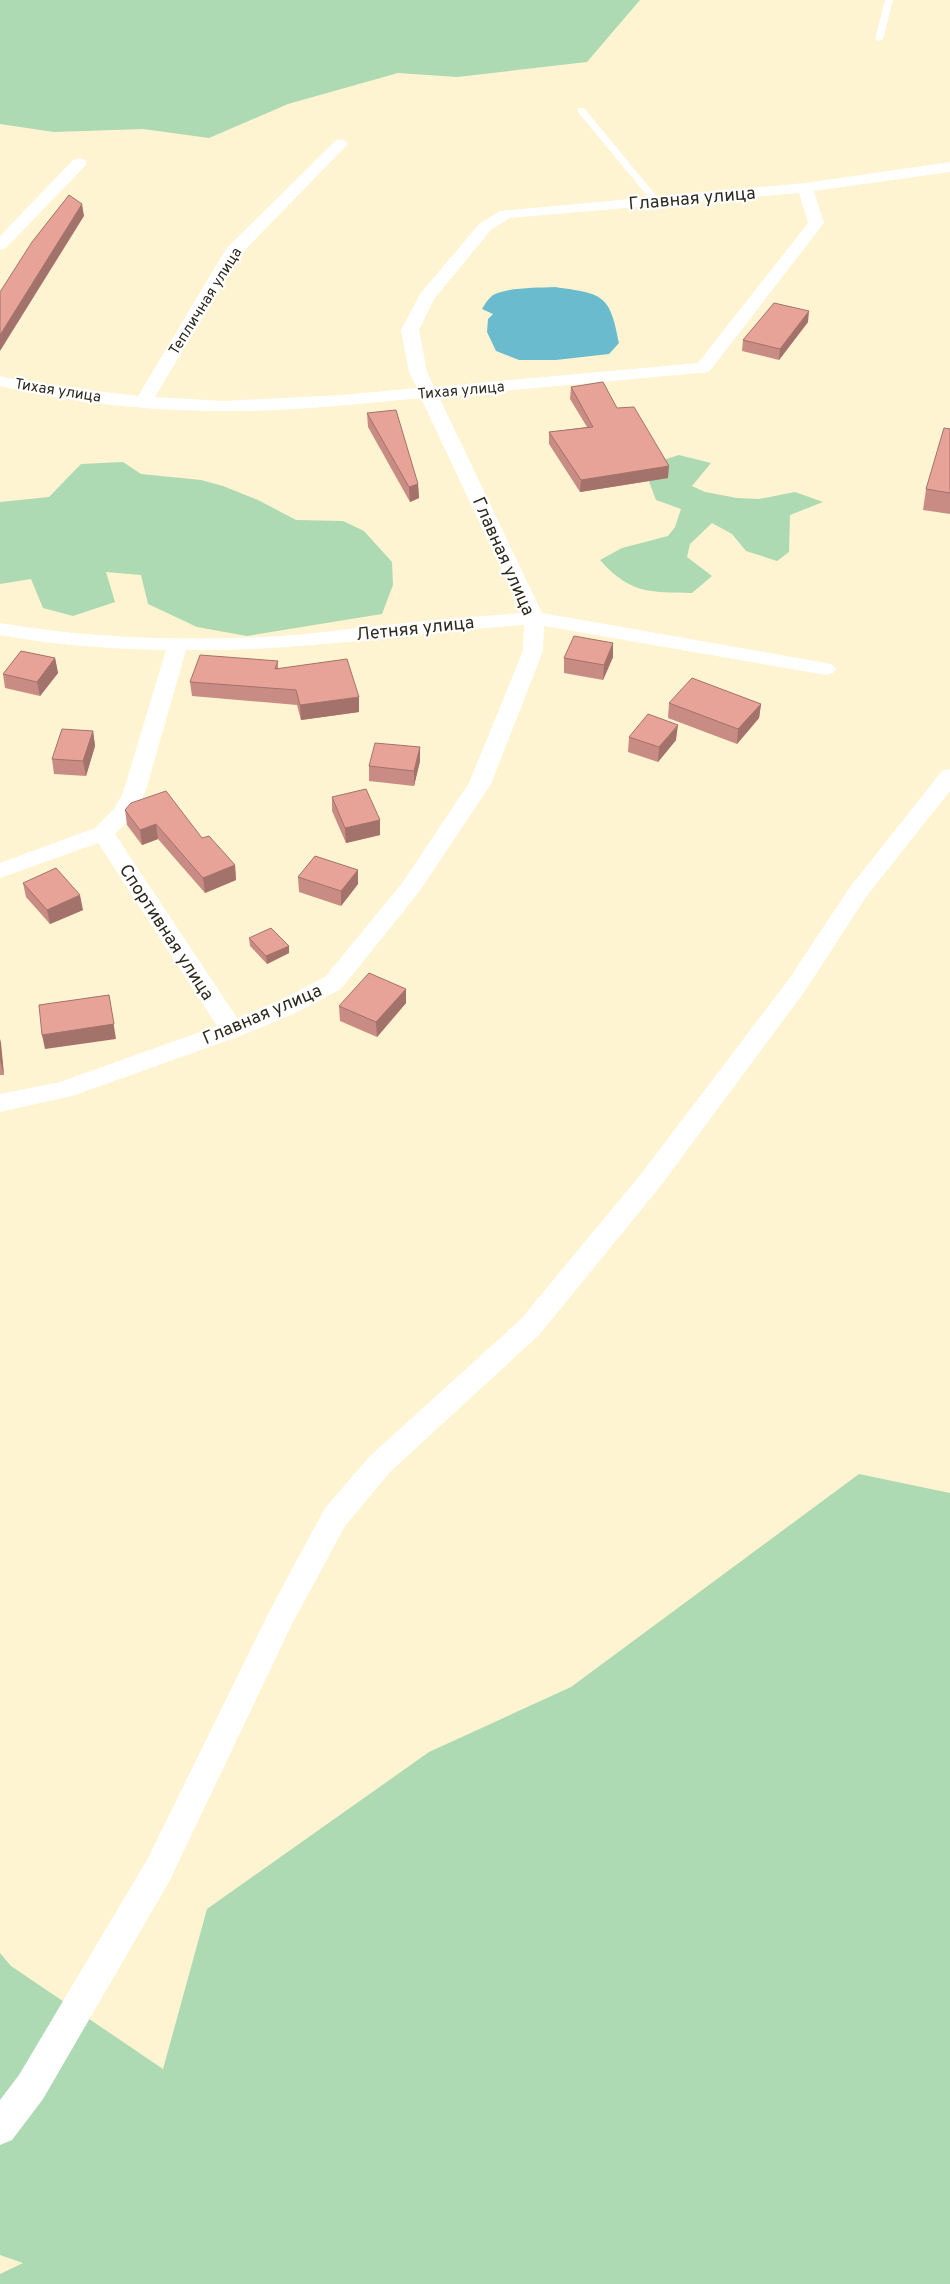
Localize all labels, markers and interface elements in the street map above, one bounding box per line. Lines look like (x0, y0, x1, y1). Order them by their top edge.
street label: Главная улица (628, 182, 757, 217)
street label: Тепличная улица (166, 245, 247, 359)
street label: Тихая улица (13, 375, 102, 408)
street label: Тихая улица (417, 378, 505, 405)
street label: Главная улица (466, 494, 539, 620)
street label: Летняя улица (355, 612, 475, 647)
street label: Спортивная улица (113, 860, 218, 1005)
street label: Главная улица (199, 980, 326, 1051)

